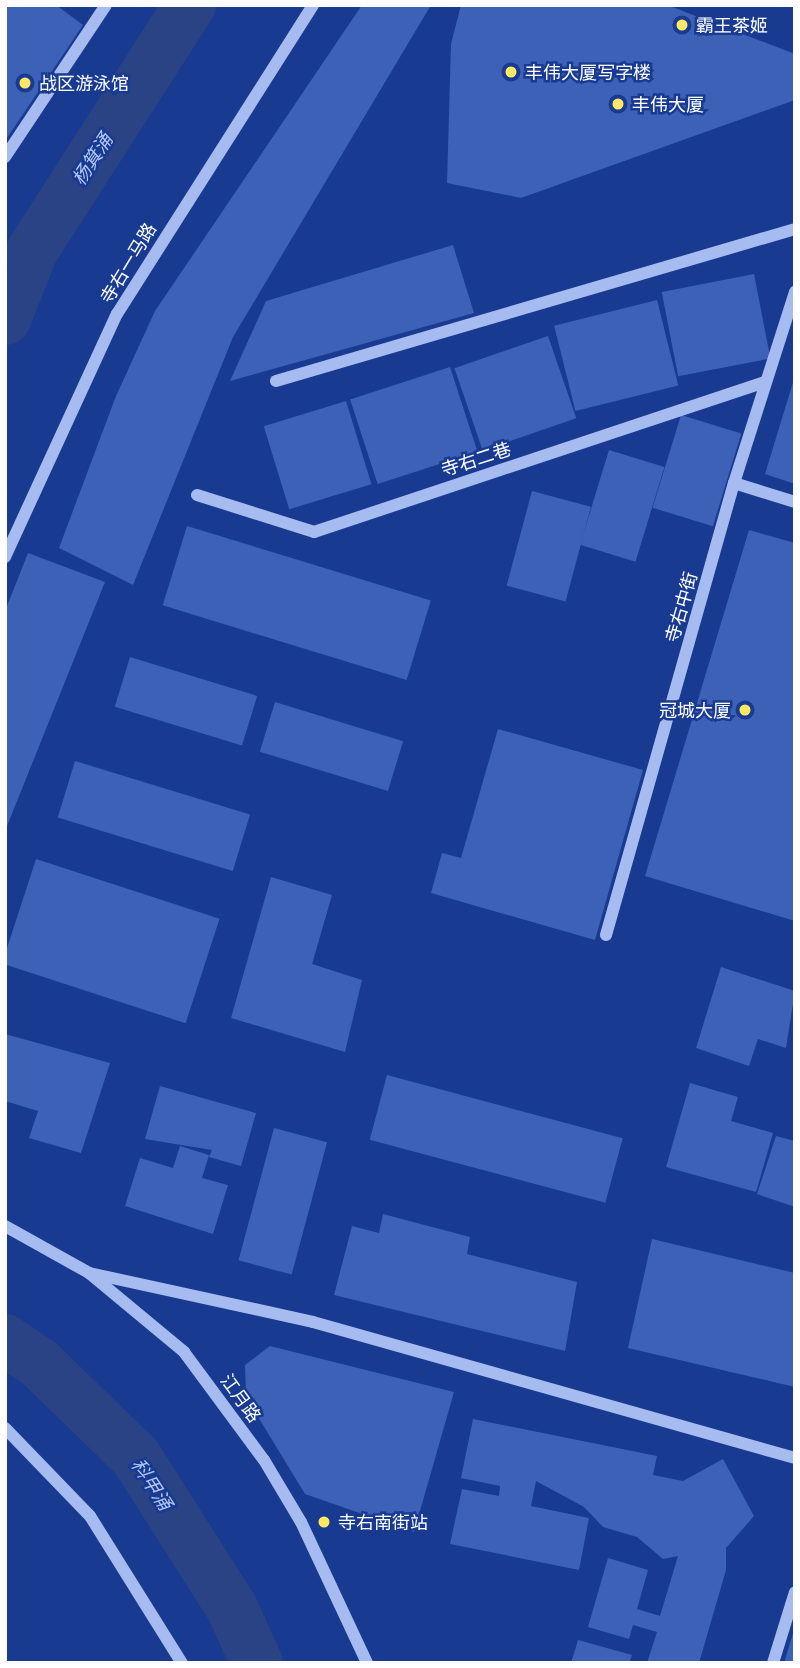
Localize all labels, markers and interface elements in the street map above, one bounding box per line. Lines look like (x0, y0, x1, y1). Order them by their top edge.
place label: 霸王茶姬 (696, 14, 768, 36)
marker: 霸王茶姬 (674, 17, 690, 33)
place label: 丰伟大厦写字楼 (525, 61, 651, 83)
marker: 丰伟大厦写字楼 (503, 64, 519, 80)
place label: 战区游泳馆 (39, 72, 129, 94)
marker: 战区游泳馆 (17, 75, 33, 91)
place label: 丰伟大厦 (632, 93, 704, 115)
marker: 丰伟大厦 (610, 96, 626, 112)
water label: 杨箕涌 (67, 129, 117, 189)
street label: 寺右一马路 (96, 219, 160, 307)
street label: 寺右二巷 (438, 438, 514, 480)
street label: 寺右中街 (661, 569, 701, 645)
place label: 冠城大厦 (659, 699, 731, 721)
marker: 冠城大厦 (737, 702, 753, 718)
street label: 江月路 (216, 1370, 266, 1426)
water label: 科甲涌 (127, 1454, 177, 1514)
place label: 寺右南街站 (338, 1511, 428, 1533)
marker: 寺右南街站 (316, 1514, 332, 1530)

